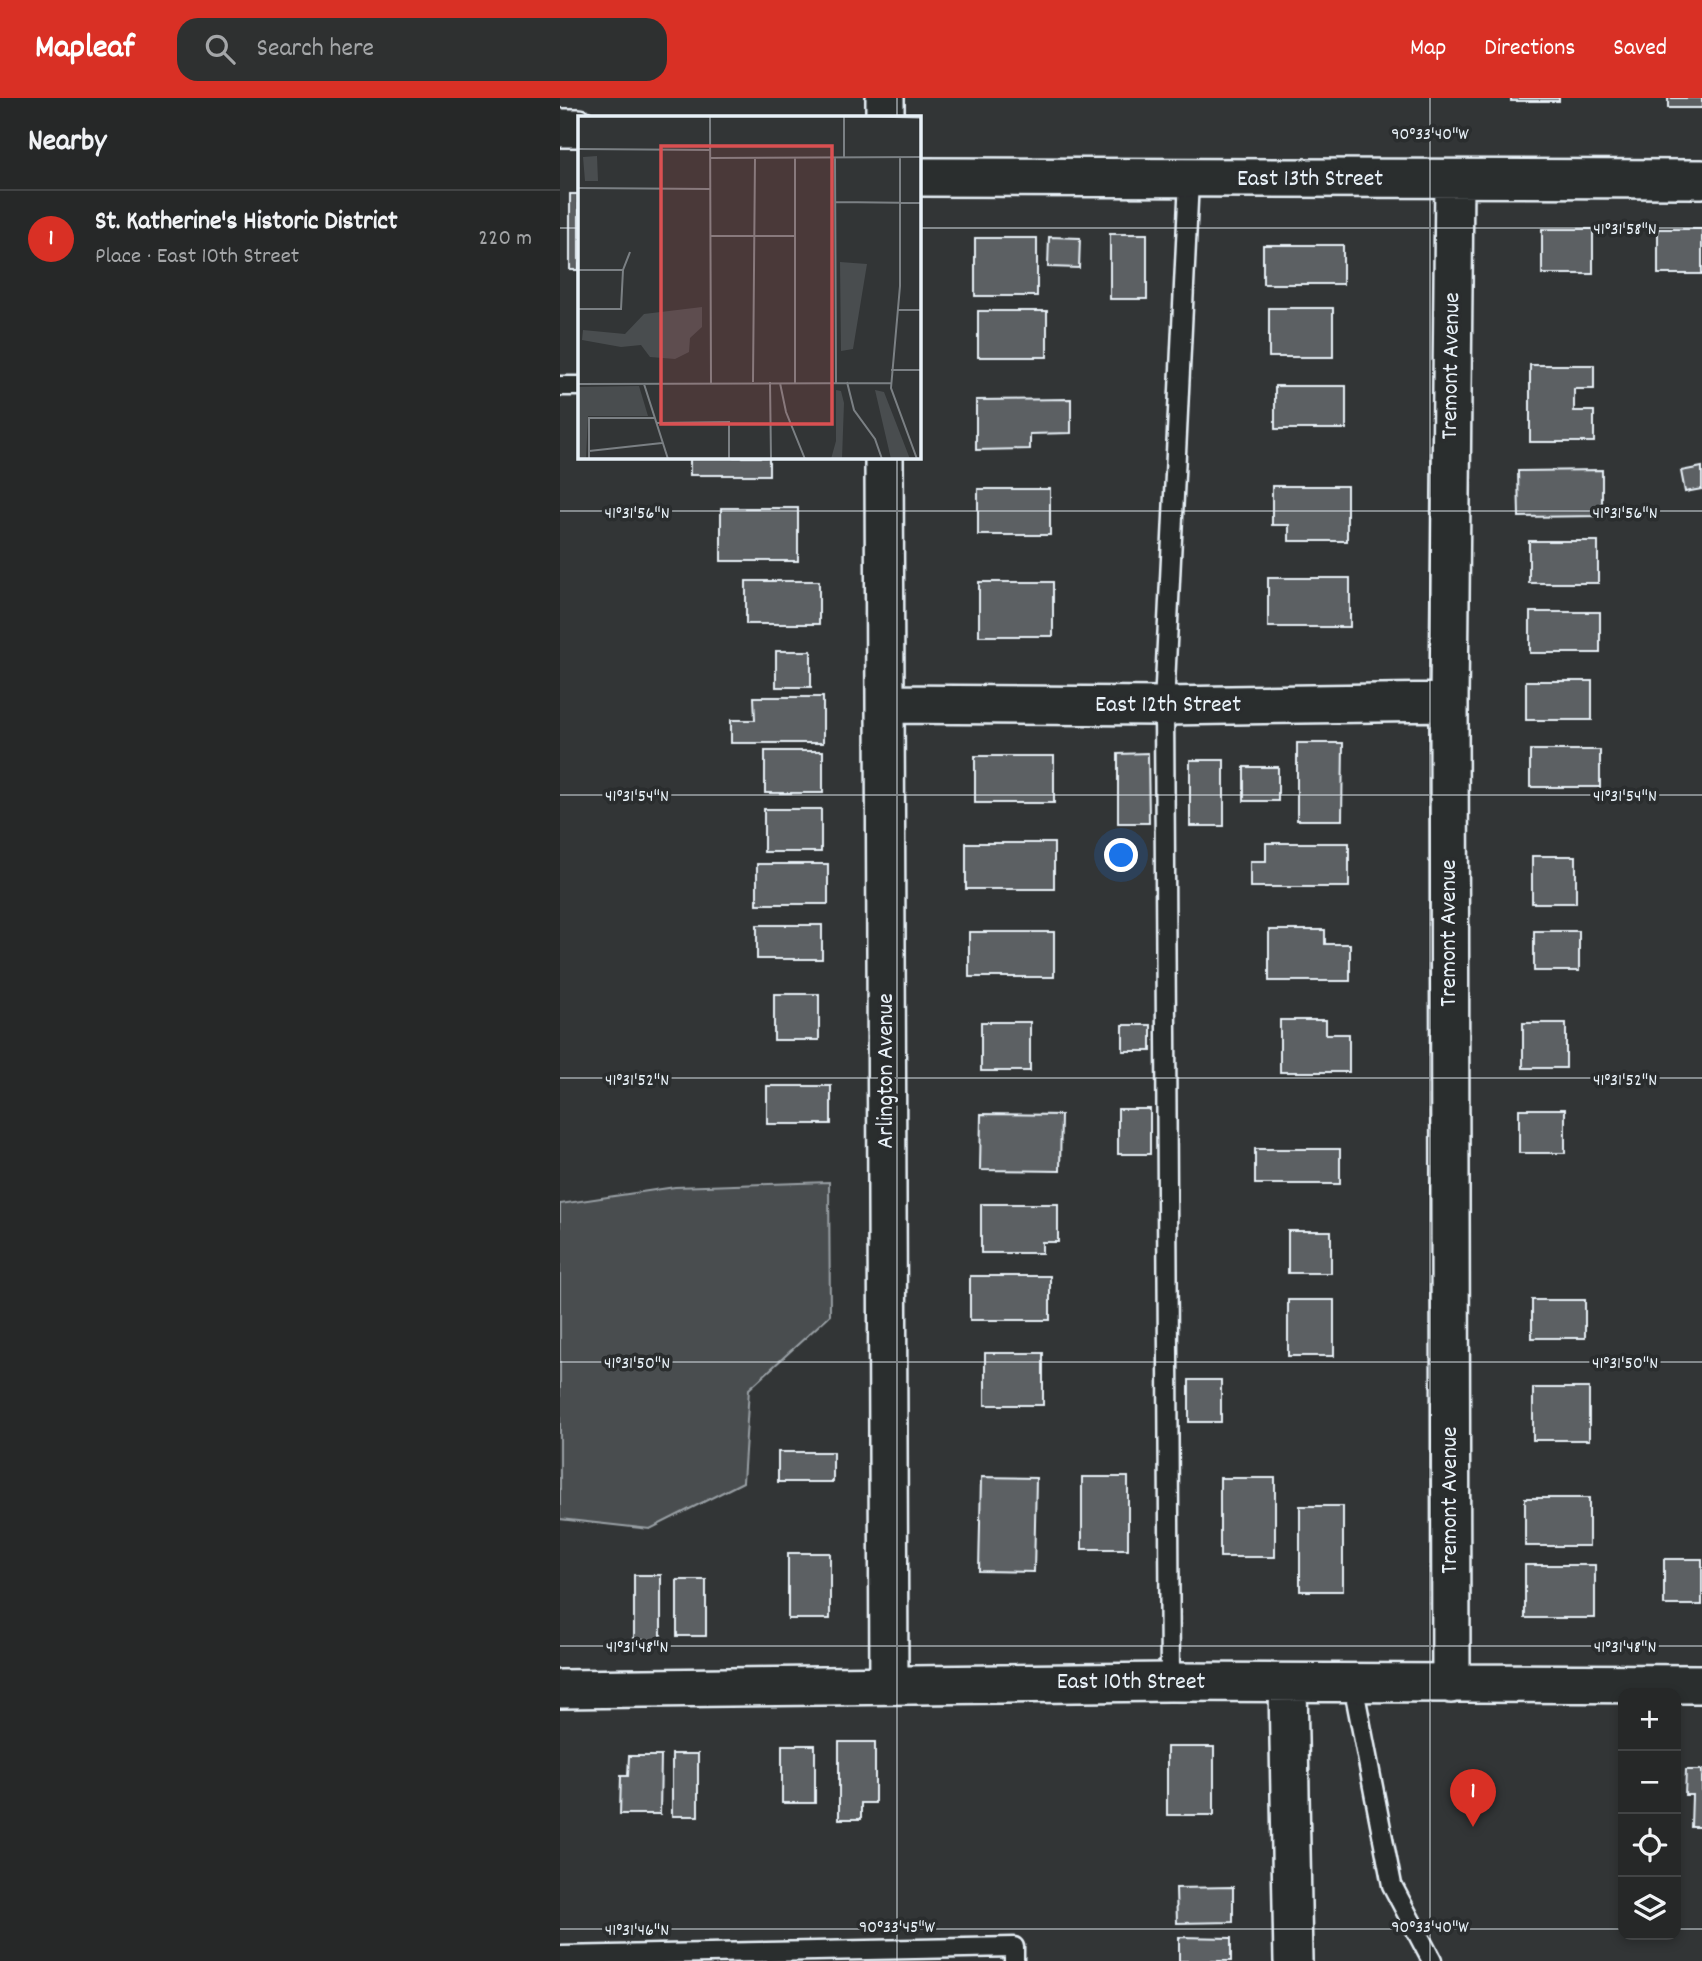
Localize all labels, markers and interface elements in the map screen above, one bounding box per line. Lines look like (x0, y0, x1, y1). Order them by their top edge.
search box (177, 18, 667, 81)
text: Mapleaf (35, 26, 135, 73)
icon: search (201, 30, 239, 68)
text: Search here (257, 31, 374, 68)
text: Map (1410, 32, 1446, 66)
text: Directions (1484, 32, 1575, 66)
text: Saved (1613, 32, 1667, 66)
inset map (578, 116, 920, 458)
text: Nearby (28, 122, 106, 165)
text: 90°33'40"W (1391, 123, 1469, 148)
street label: East 13th Street (1237, 163, 1383, 197)
text: St. Katherine's Historic District (95, 204, 398, 241)
text: 41°31'58"N (1593, 218, 1657, 243)
text: 1 (48, 223, 54, 256)
text: 220 m (478, 223, 532, 256)
text: Place · East 10th Street (95, 241, 299, 274)
street label: Tremont Avenue (1434, 292, 1470, 440)
text: 41°31'56"N (604, 502, 670, 527)
text: 41°31'56"N (1592, 502, 1658, 527)
street label: East 12th Street (1095, 689, 1241, 723)
text: 41°31'54"N (605, 785, 669, 810)
text: 41°31'54"N (1593, 785, 1657, 810)
your location (1104, 838, 1138, 872)
street label: Tremont Avenue (1433, 859, 1467, 1007)
street label: Arlington Avenue (870, 993, 904, 1149)
text: 41°31'52"N (605, 1069, 669, 1094)
text: 41°31'52"N (1593, 1069, 1657, 1094)
text: 41°31'50"N (604, 1352, 670, 1377)
text: 41°31'50"N (1592, 1352, 1658, 1377)
street label: Tremont Avenue (1434, 1426, 1468, 1574)
text: 41°31'48"N (606, 1636, 668, 1661)
text: 41°31'48"N (1594, 1636, 1656, 1661)
street label: East 10th Street (1057, 1666, 1205, 1700)
map controls (1618, 1688, 1681, 1940)
button: + (1618, 1688, 1681, 1751)
button: − (1618, 1751, 1681, 1814)
pin: 1 (1450, 1769, 1496, 1827)
button: locate (1618, 1814, 1681, 1877)
button: layers (1618, 1877, 1681, 1940)
text: 90°33'45"W (859, 1916, 936, 1941)
text: 90°33'40"W (1391, 1916, 1469, 1941)
text: 41°31'46"N (605, 1919, 669, 1944)

